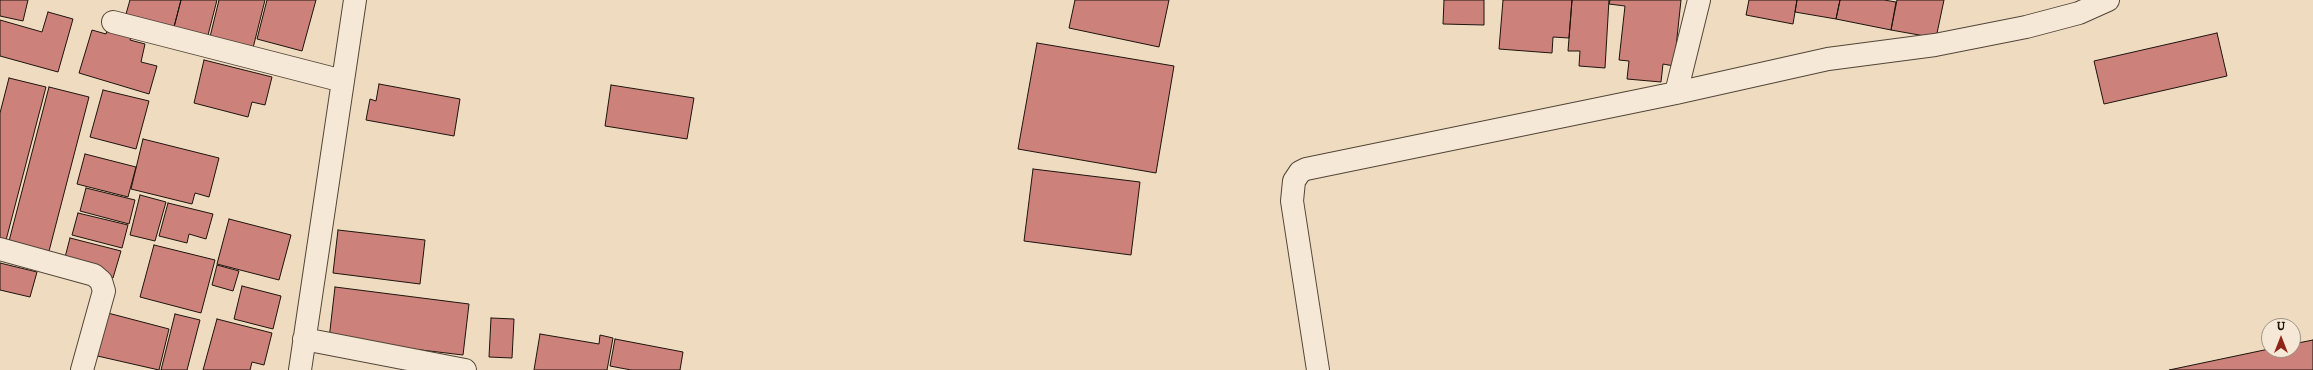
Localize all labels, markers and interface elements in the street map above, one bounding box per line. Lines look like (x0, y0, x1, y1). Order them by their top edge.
north arrow (2261, 318, 2301, 358)
text: U (2277, 320, 2285, 334)

